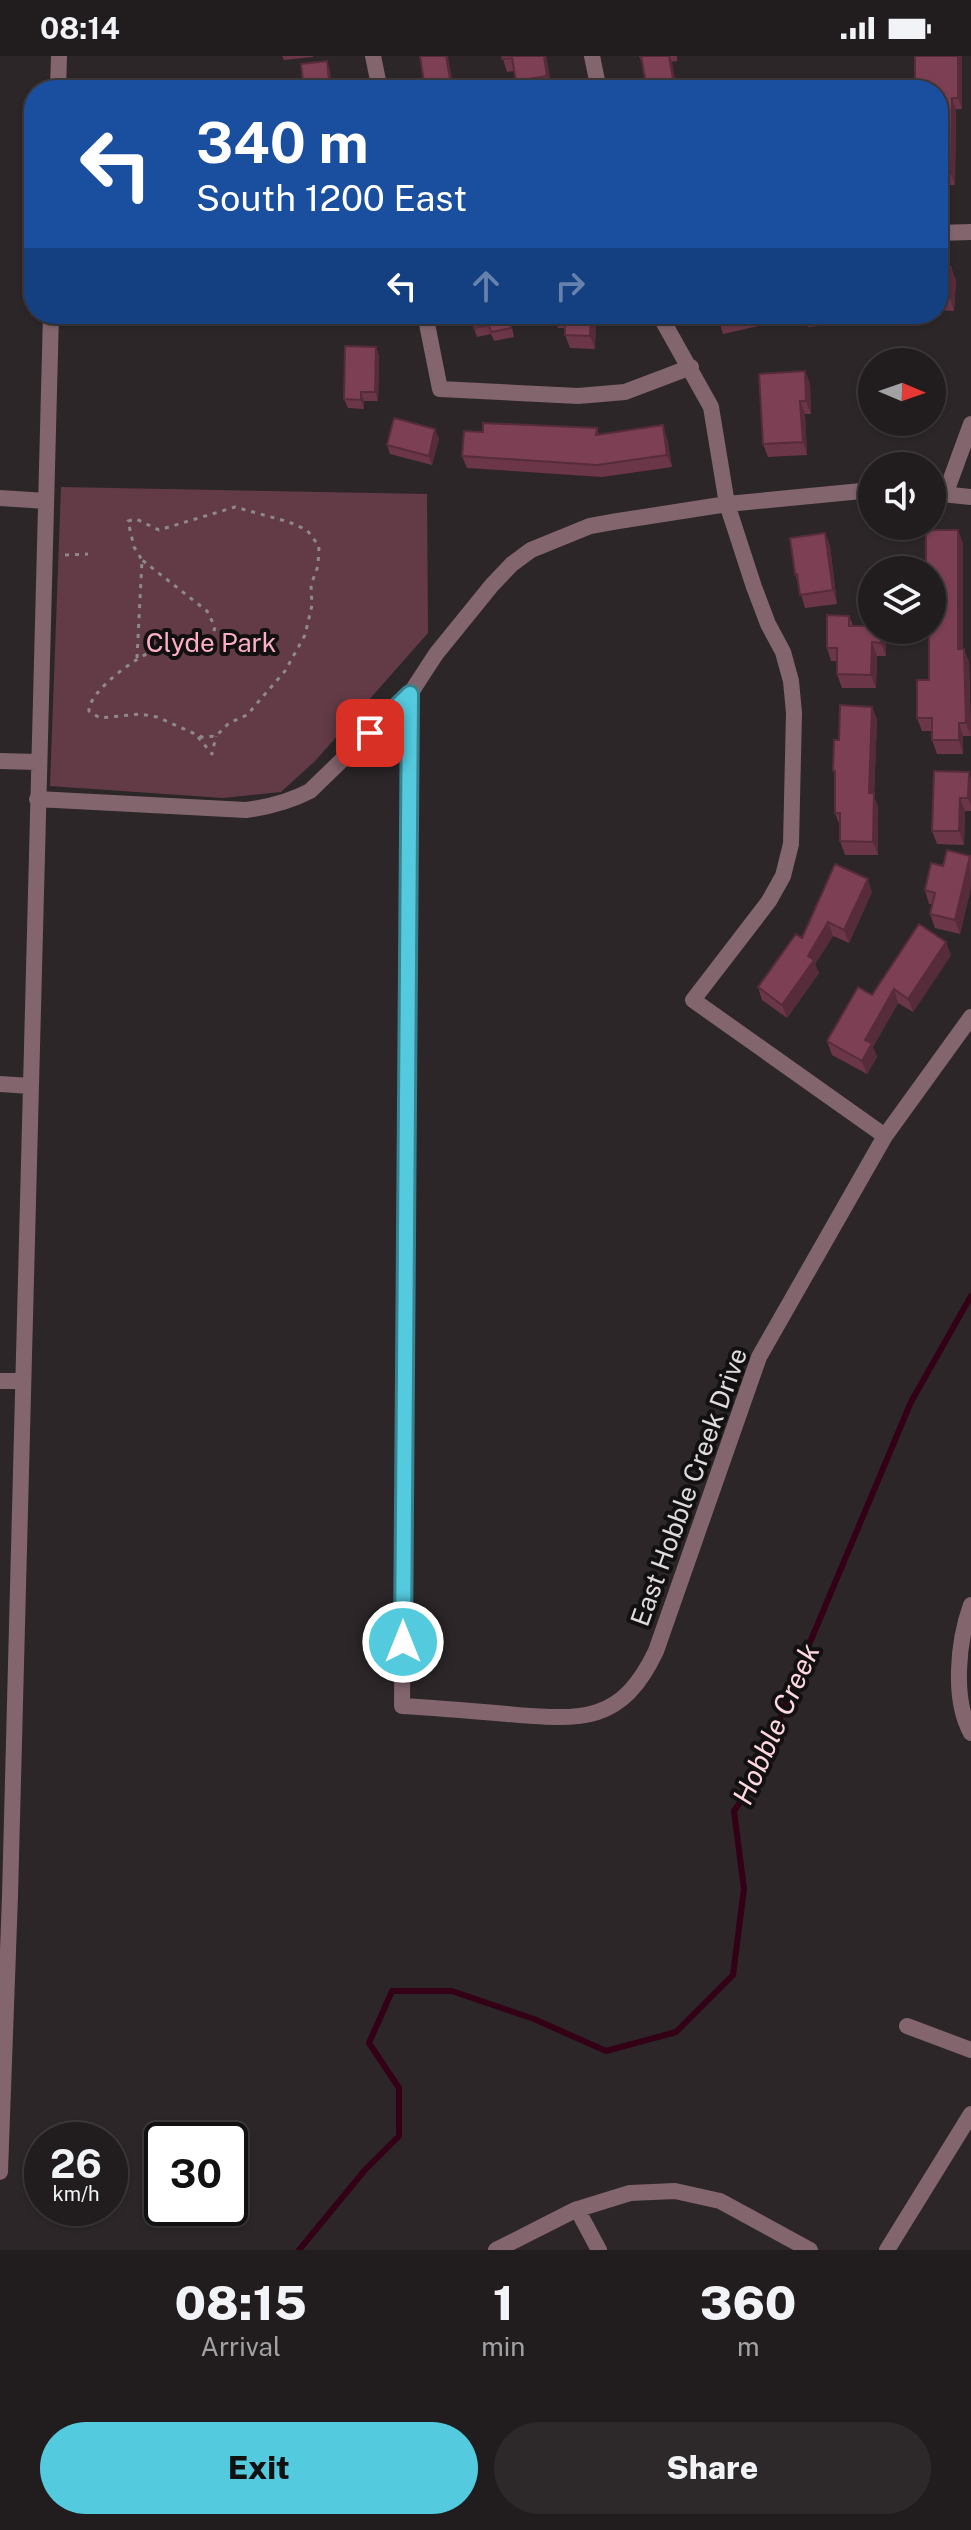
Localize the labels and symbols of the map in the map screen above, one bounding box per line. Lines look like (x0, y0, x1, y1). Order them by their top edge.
north arrow (858, 348, 946, 436)
park label: Clyde Park (146, 627, 276, 658)
pin (336, 699, 404, 767)
street label: East Hobble Creek Drive (624, 1344, 753, 1630)
position arrow (361, 1600, 445, 1684)
water label: Hobble Creek (725, 1638, 826, 1809)
speed limit sign: 30 (144, 2122, 248, 2226)

